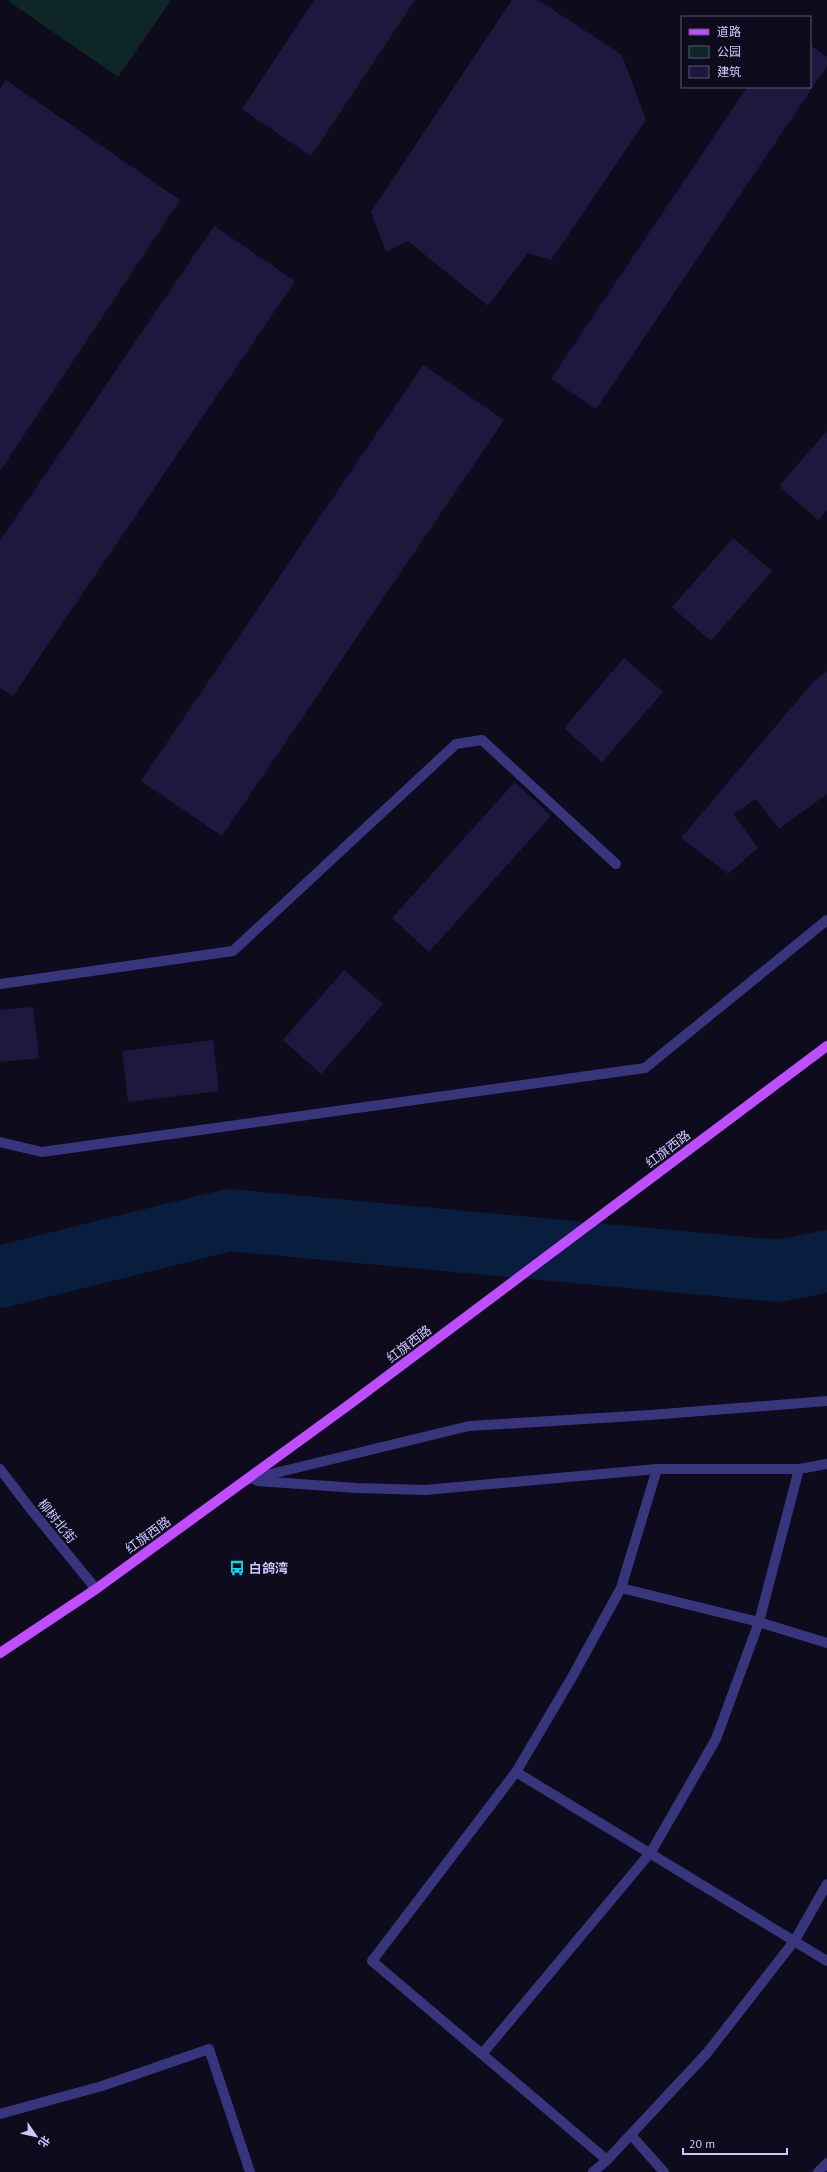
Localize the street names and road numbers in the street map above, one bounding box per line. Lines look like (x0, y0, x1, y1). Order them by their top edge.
street label: 红旗西路 (642, 1127, 694, 1171)
street label: 红旗西路 (383, 1322, 435, 1366)
street label: 柳树北街 (34, 1495, 80, 1547)
street label: 红旗西路 (122, 1513, 174, 1557)

